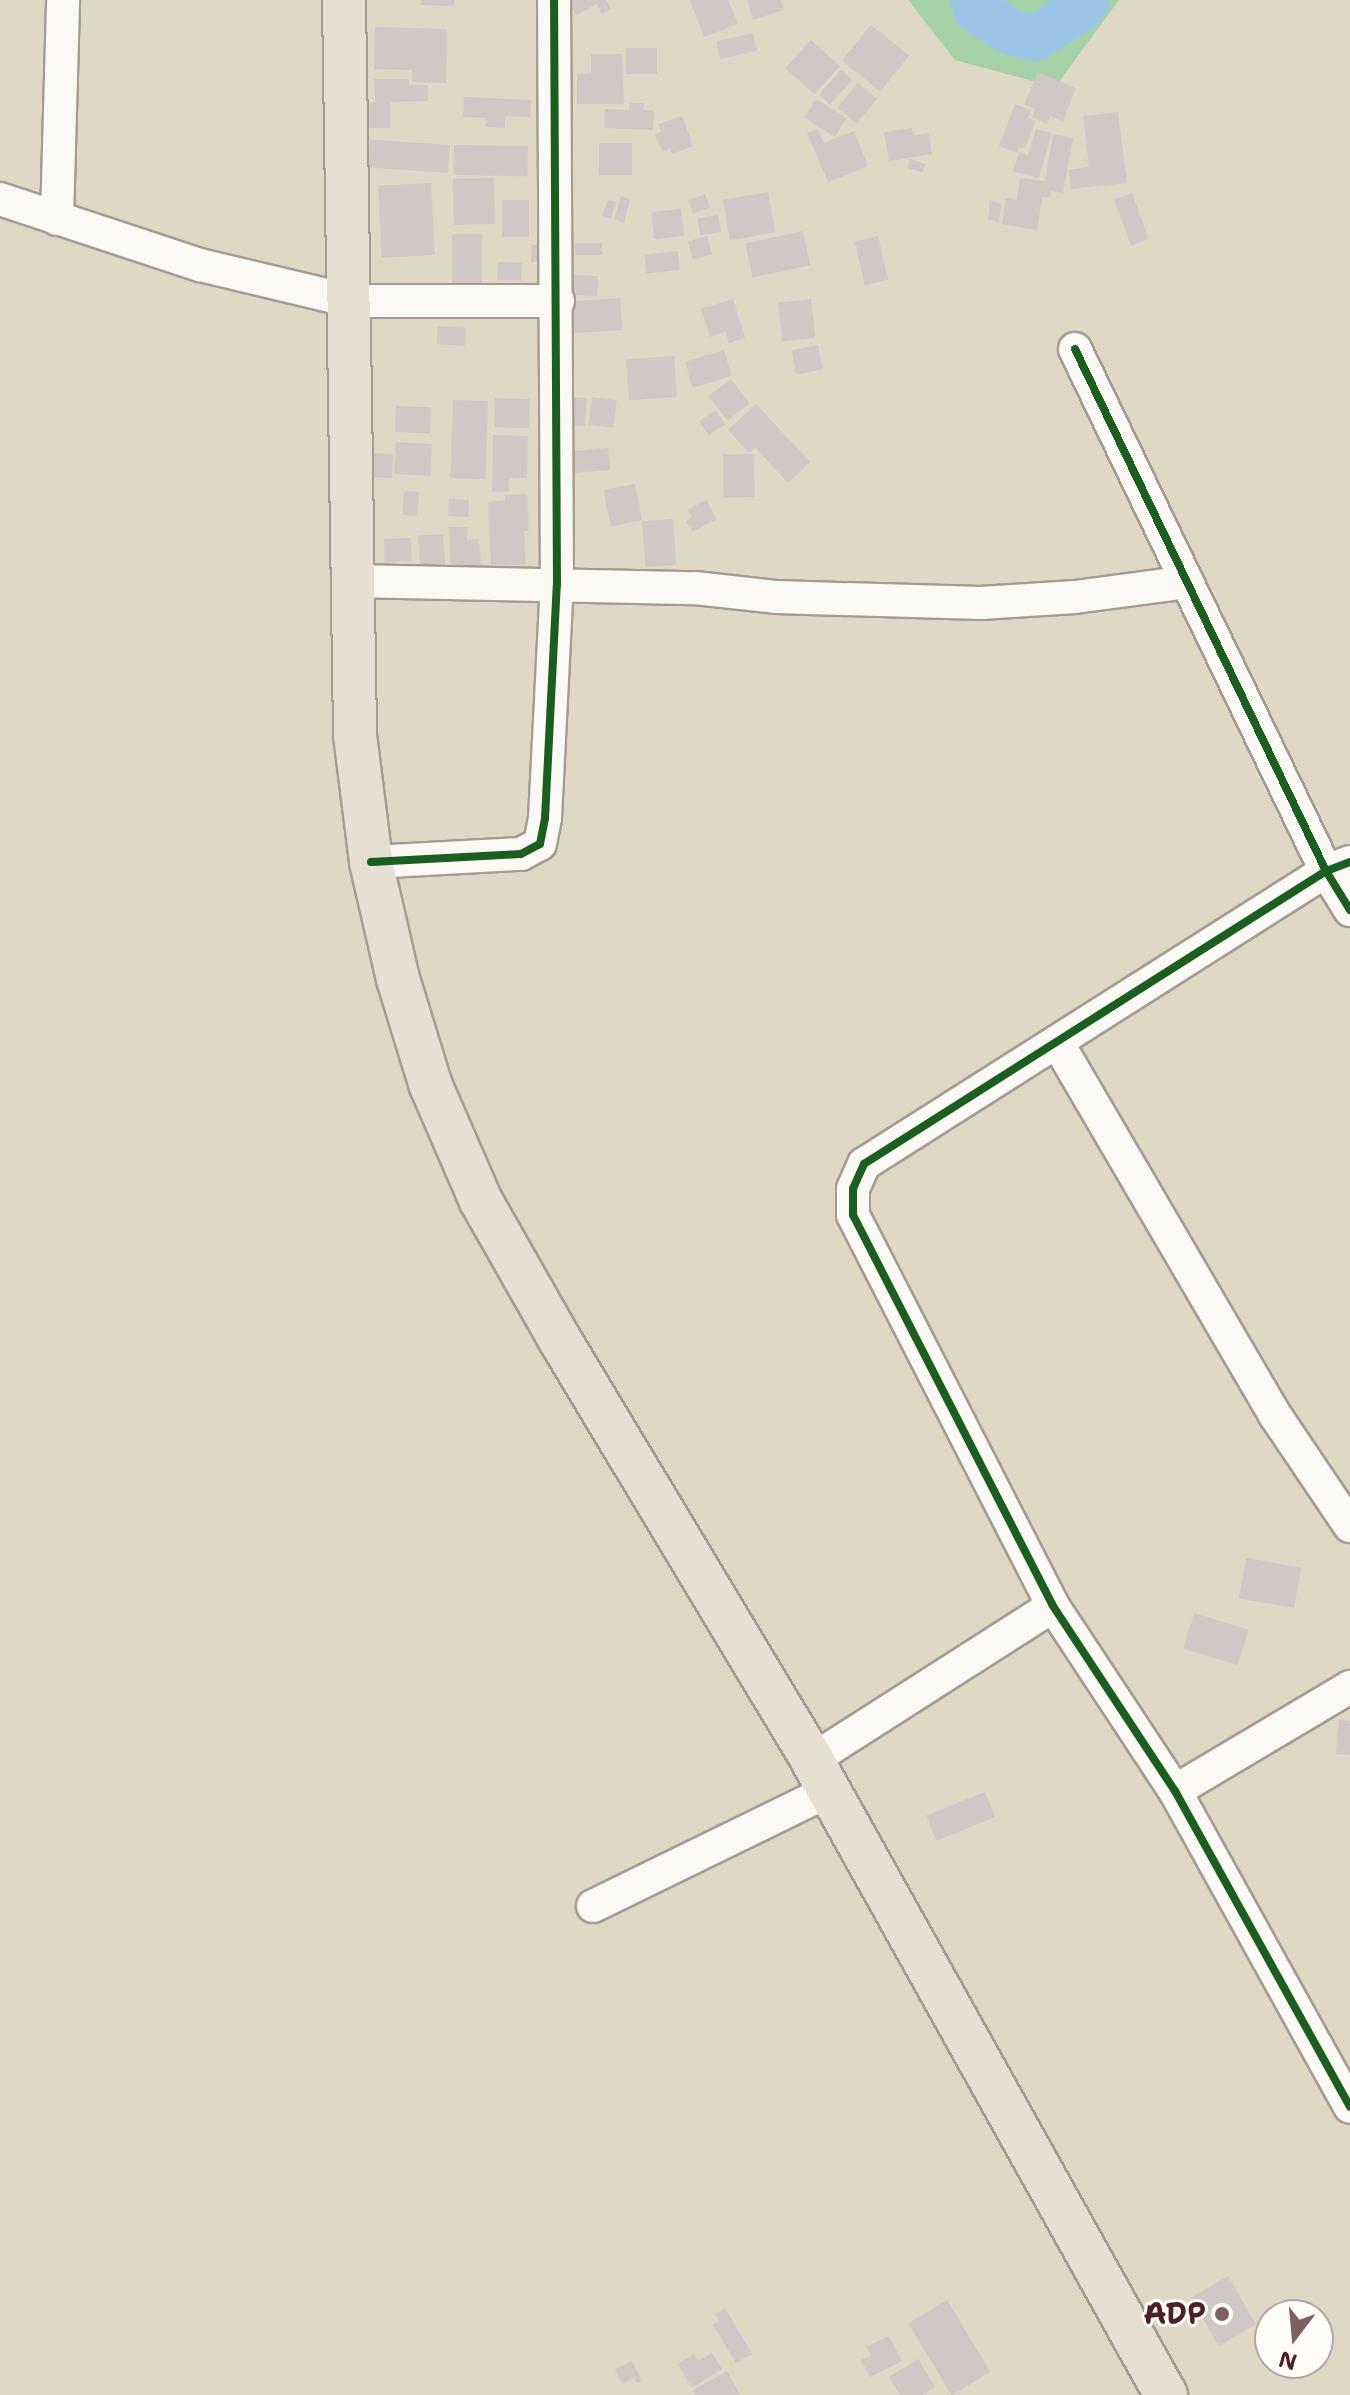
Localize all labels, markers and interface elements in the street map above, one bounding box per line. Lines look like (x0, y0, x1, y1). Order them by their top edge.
place label: ADP (1143, 2296, 1206, 2332)
north arrow (1254, 2299, 1334, 2379)
marker: ADP (1213, 2305, 1231, 2323)
text: N (1275, 2344, 1300, 2377)

